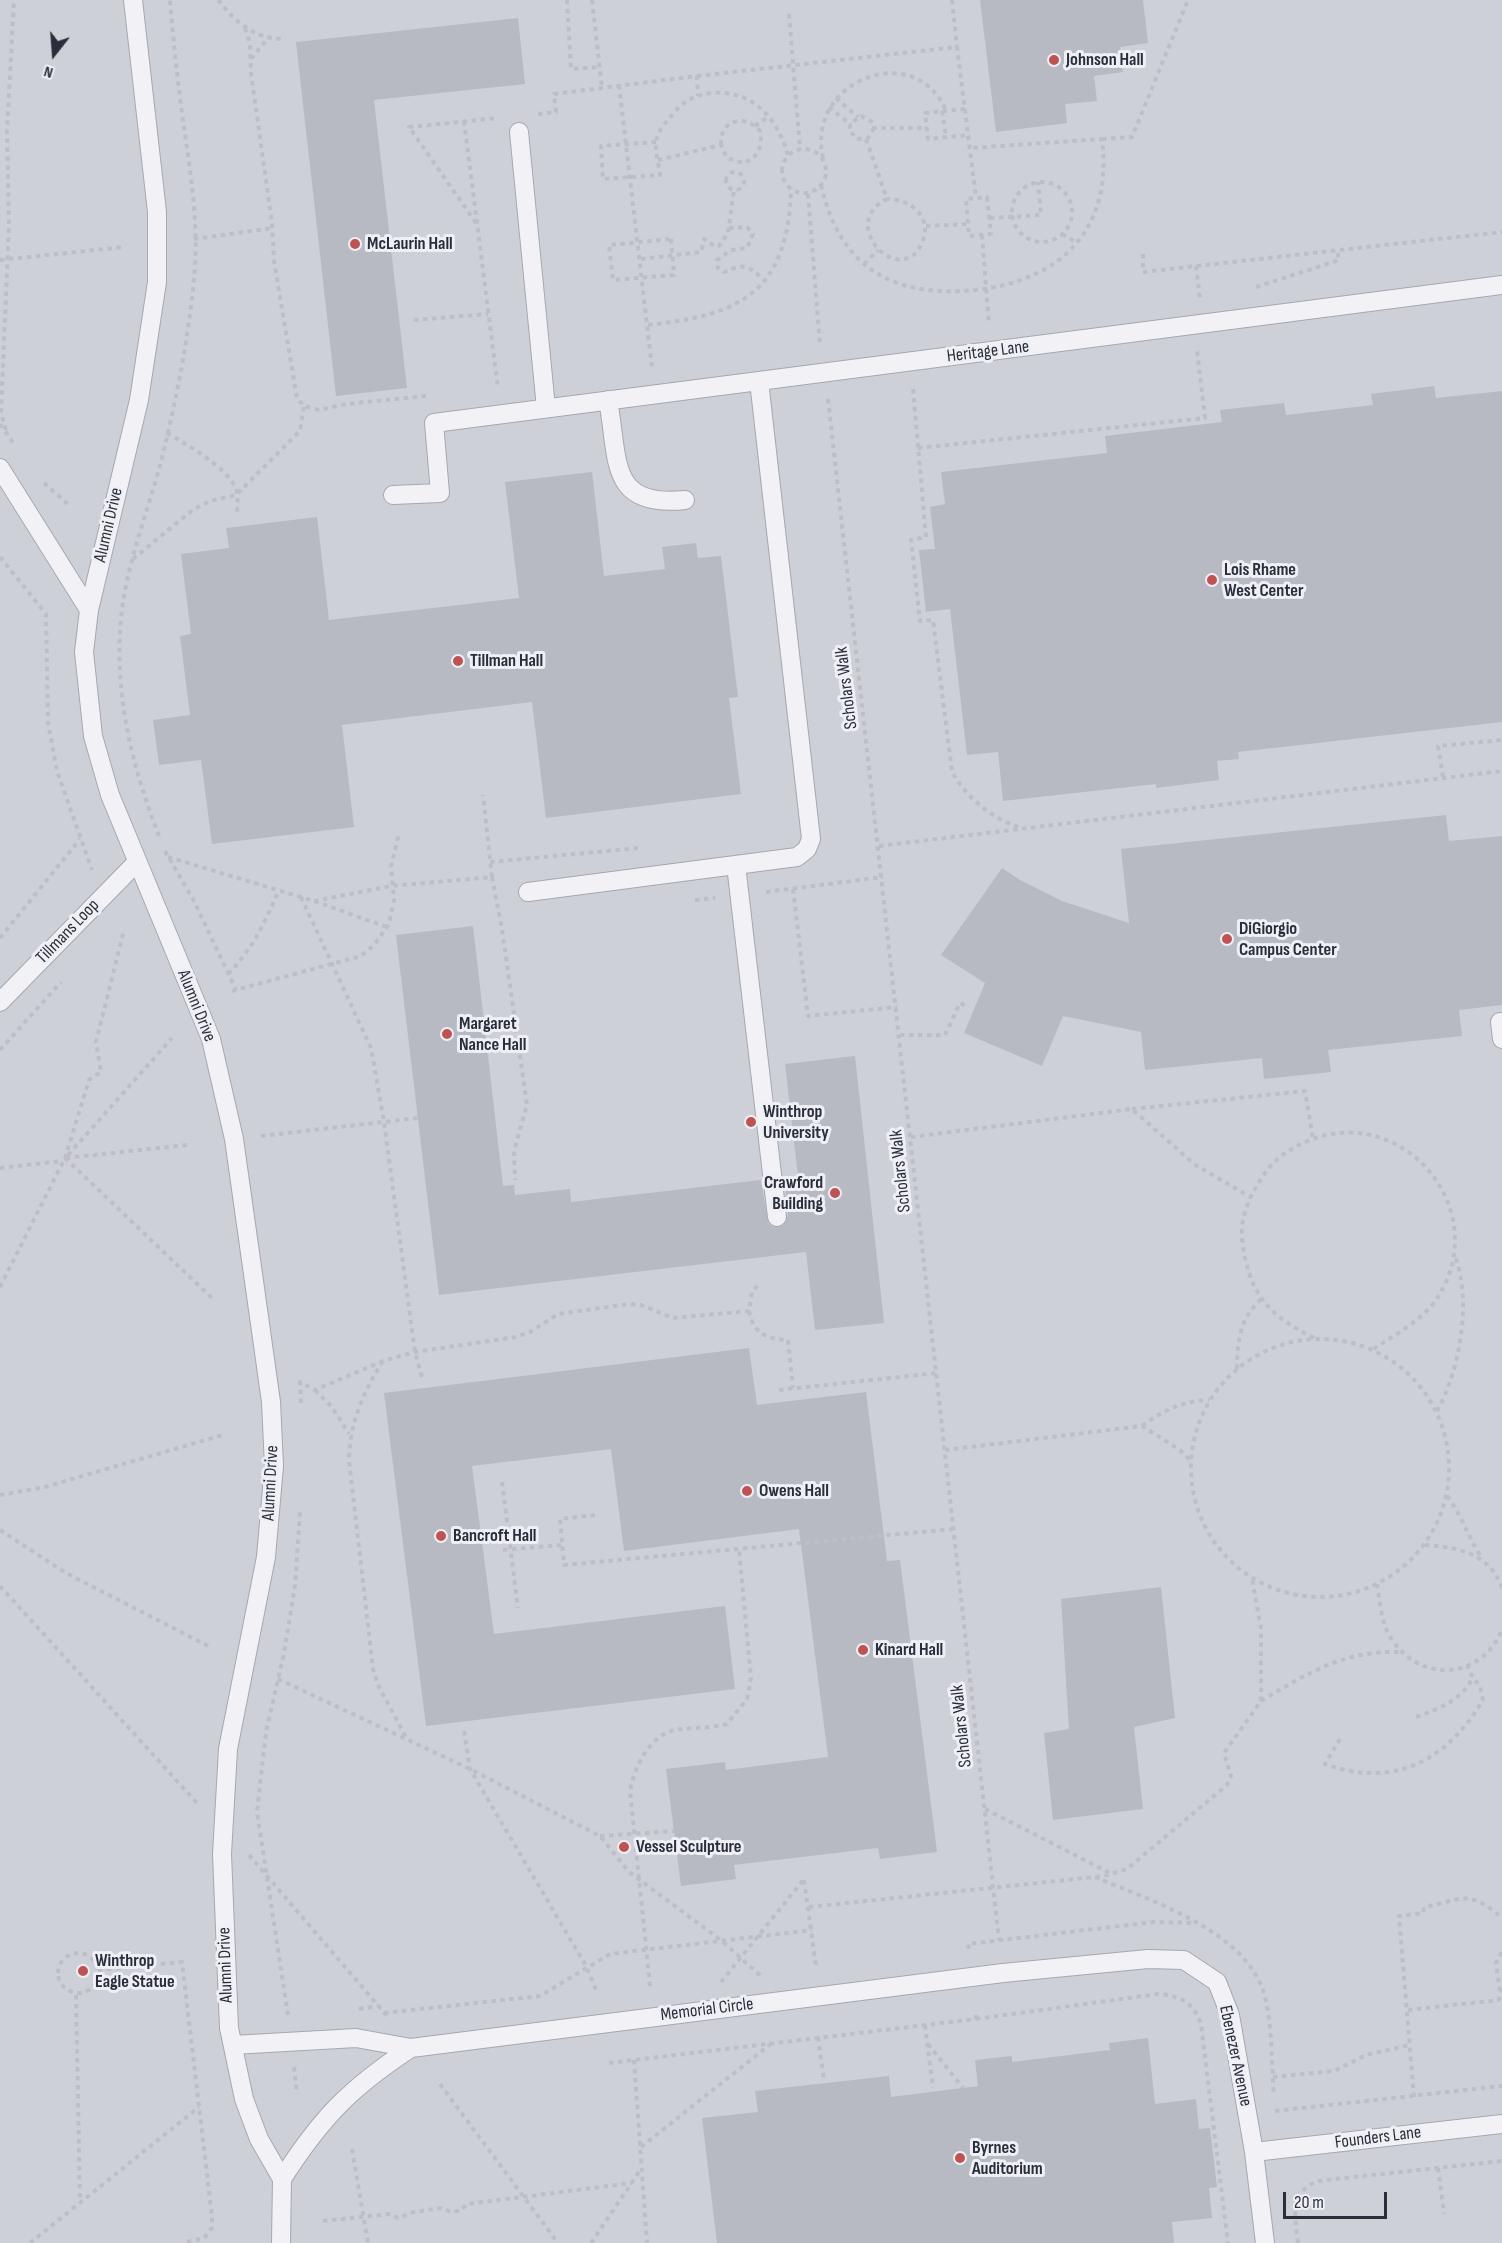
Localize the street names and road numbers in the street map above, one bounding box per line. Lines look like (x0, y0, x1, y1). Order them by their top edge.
street label: Heritage Lane (946, 336, 1030, 368)
street label: Alumni Drive (90, 486, 128, 564)
street label: Scholars Walk (831, 646, 863, 730)
street label: Tillmans Loop (32, 895, 104, 969)
street label: Alumni Drive (172, 967, 220, 1045)
street label: Scholars Walk (886, 1129, 916, 1213)
street label: Alumni Drive (258, 1445, 284, 1521)
street label: Scholars Walk (947, 1684, 977, 1768)
street label: Alumni Drive (214, 1927, 238, 2003)
street label: Memorial Circle (659, 1994, 755, 2026)
street label: Ebenezer Avenue (1214, 2004, 1256, 2108)
street label: Founders Lane (1334, 2122, 1422, 2154)

